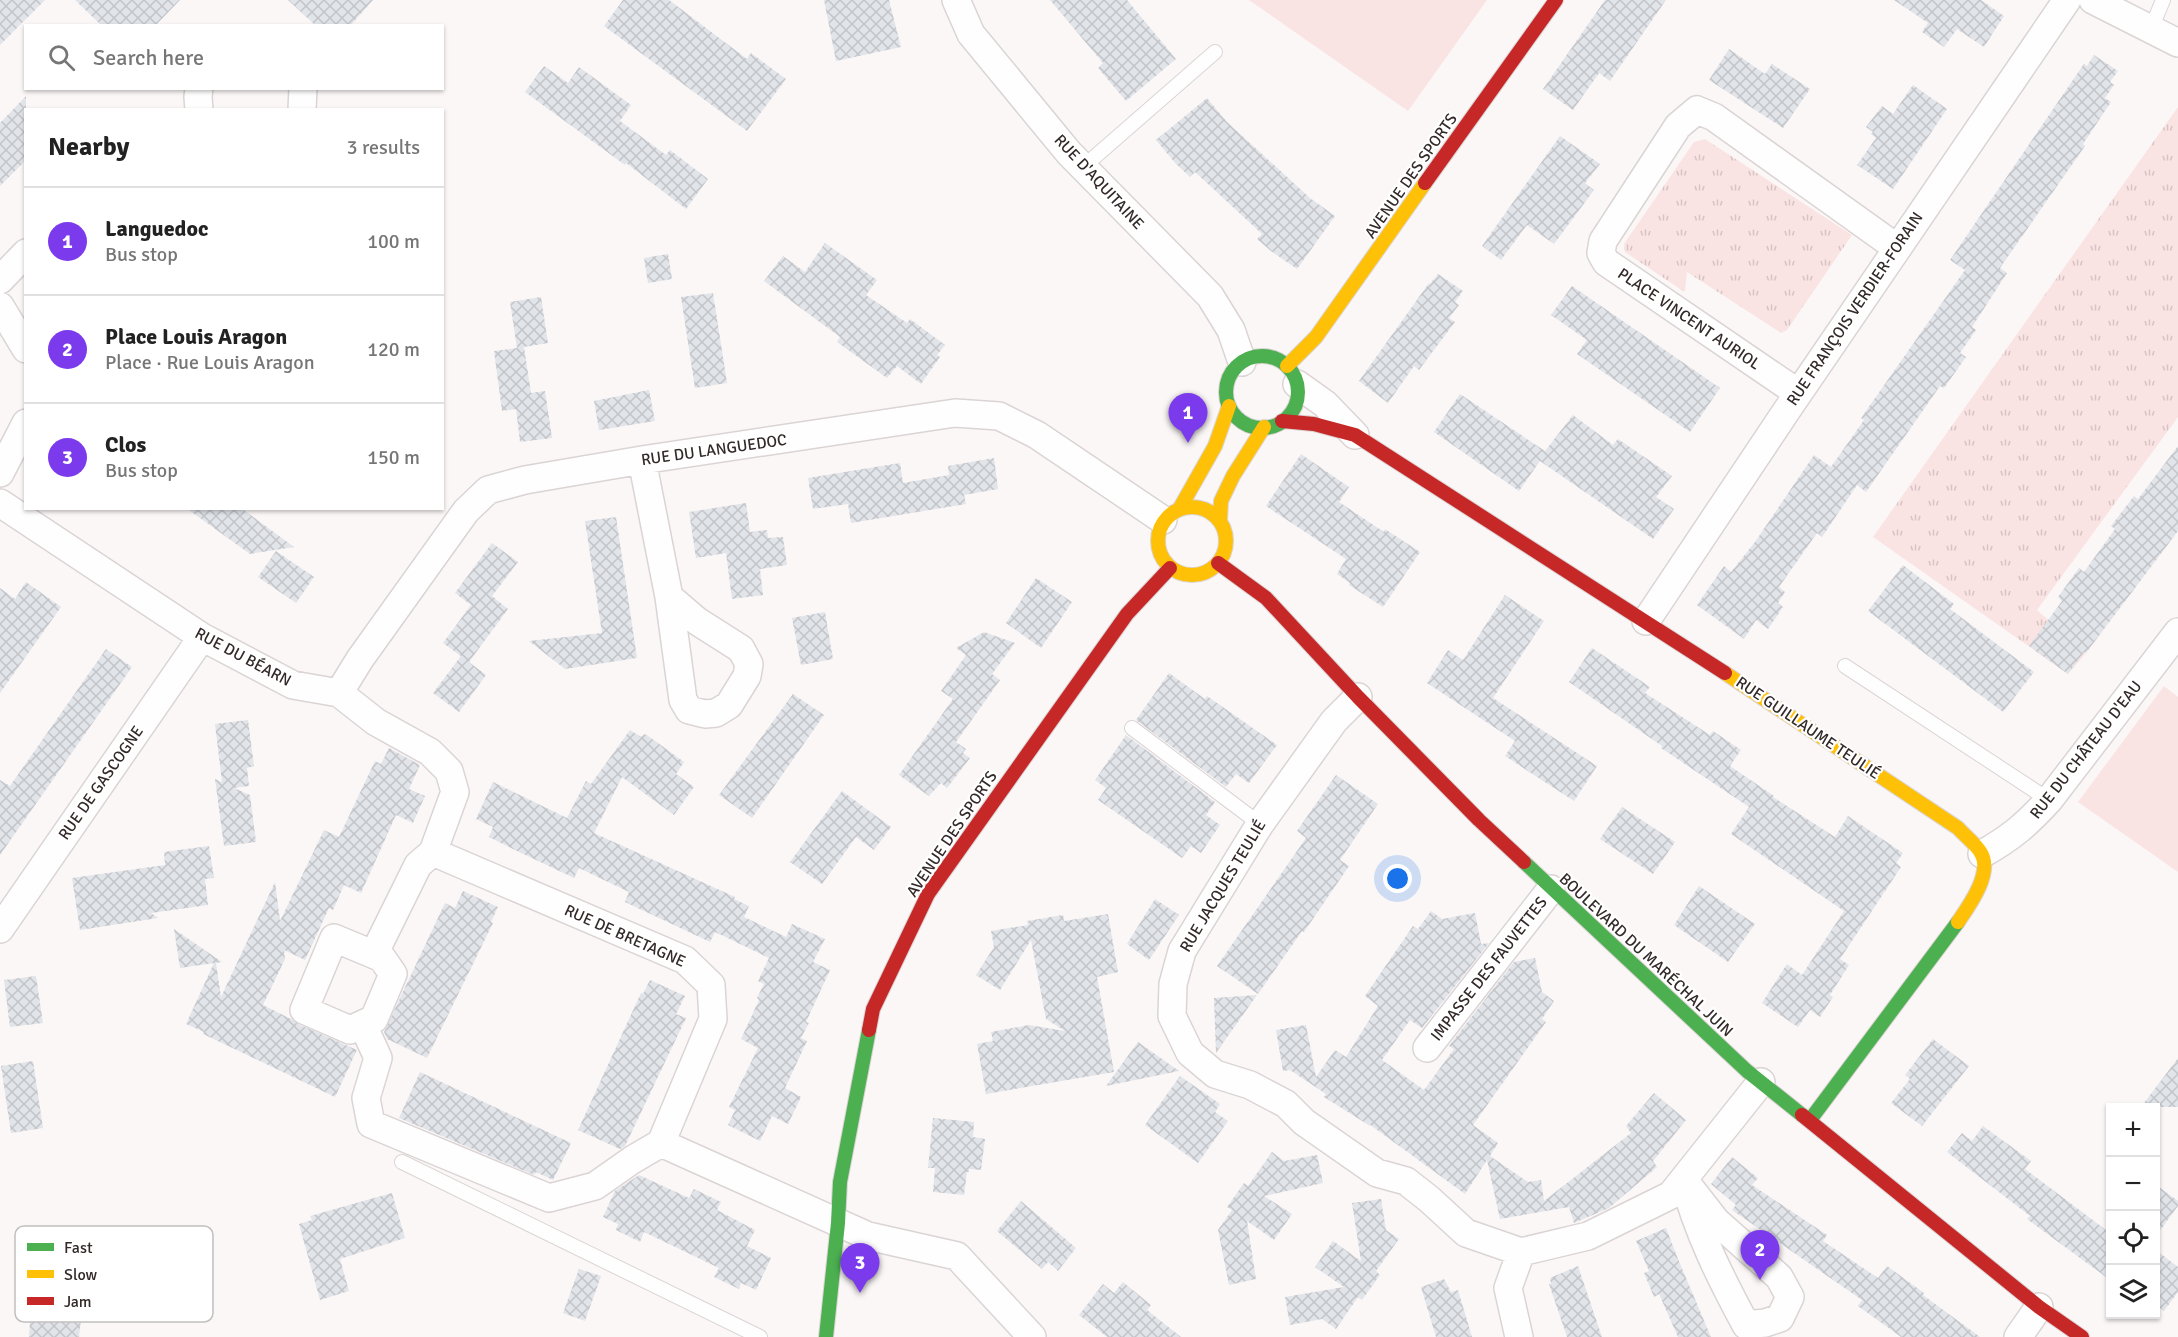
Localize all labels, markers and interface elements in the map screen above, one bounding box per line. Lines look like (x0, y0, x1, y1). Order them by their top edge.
search box (24, 24, 444, 90)
icon: search (45, 41, 78, 74)
text: Search here (93, 44, 204, 71)
street label: AVENUE DES SPORTS (1360, 110, 1462, 242)
street label: RUE D'AQUITAINE (1050, 130, 1148, 234)
text: Nearby (48, 131, 129, 163)
text: 3 results (347, 135, 420, 160)
street label: RUE FRANÇOIS VERDIER-FORAIN (1783, 208, 1927, 410)
text: Languedoc (105, 215, 208, 242)
text: 1 (62, 229, 73, 254)
text: 100 m (367, 229, 420, 254)
text: Bus stop (105, 242, 178, 267)
street label: PLACE VINCENT AURIOL (1614, 264, 1764, 374)
text: Place Louis Aragon (105, 323, 287, 350)
text: 2 (62, 337, 73, 362)
text: 120 m (367, 337, 420, 362)
text: Place · Rue Louis Aragon (105, 350, 315, 375)
pin: 1 (1168, 394, 1208, 443)
street label: RUE DU LANGUEDOC (640, 430, 788, 470)
text: Clos (105, 431, 146, 458)
text: 3 (62, 445, 73, 470)
text: 150 m (367, 445, 420, 470)
text: Bus stop (105, 458, 178, 483)
street label: RUE DU BÉARN (191, 623, 295, 691)
street label: RUE GUILLAUME TEULIÉ (1732, 672, 1884, 784)
street label: RUE DU CHÂTEAU D'EAU (2026, 677, 2146, 823)
street label: RUE DE GASCOGNE (54, 722, 148, 844)
street label: AVENUE DES SPORTS (902, 767, 1002, 901)
street label: RUE JACQUES TEULIÉ (1176, 816, 1270, 956)
your location (1383, 864, 1412, 893)
street label: BOULEVARD DU MARÉCHAL JUIN (1555, 869, 1737, 1041)
street label: IMPASSE DES FAUVETTES (1426, 893, 1552, 1045)
street label: RUE DE BRETAGNE (561, 900, 689, 972)
map controls (2106, 1103, 2160, 1319)
button: + (2106, 1103, 2160, 1157)
button: − (2106, 1157, 2160, 1211)
button: locate (2106, 1211, 2160, 1265)
legend (15, 1226, 213, 1322)
pin: 2 (1740, 1230, 1780, 1280)
text: Fast (64, 1238, 93, 1258)
pin: 3 (840, 1244, 880, 1293)
text: Slow (64, 1265, 98, 1285)
button: layers (2106, 1265, 2160, 1319)
text: Jam (64, 1292, 92, 1312)

